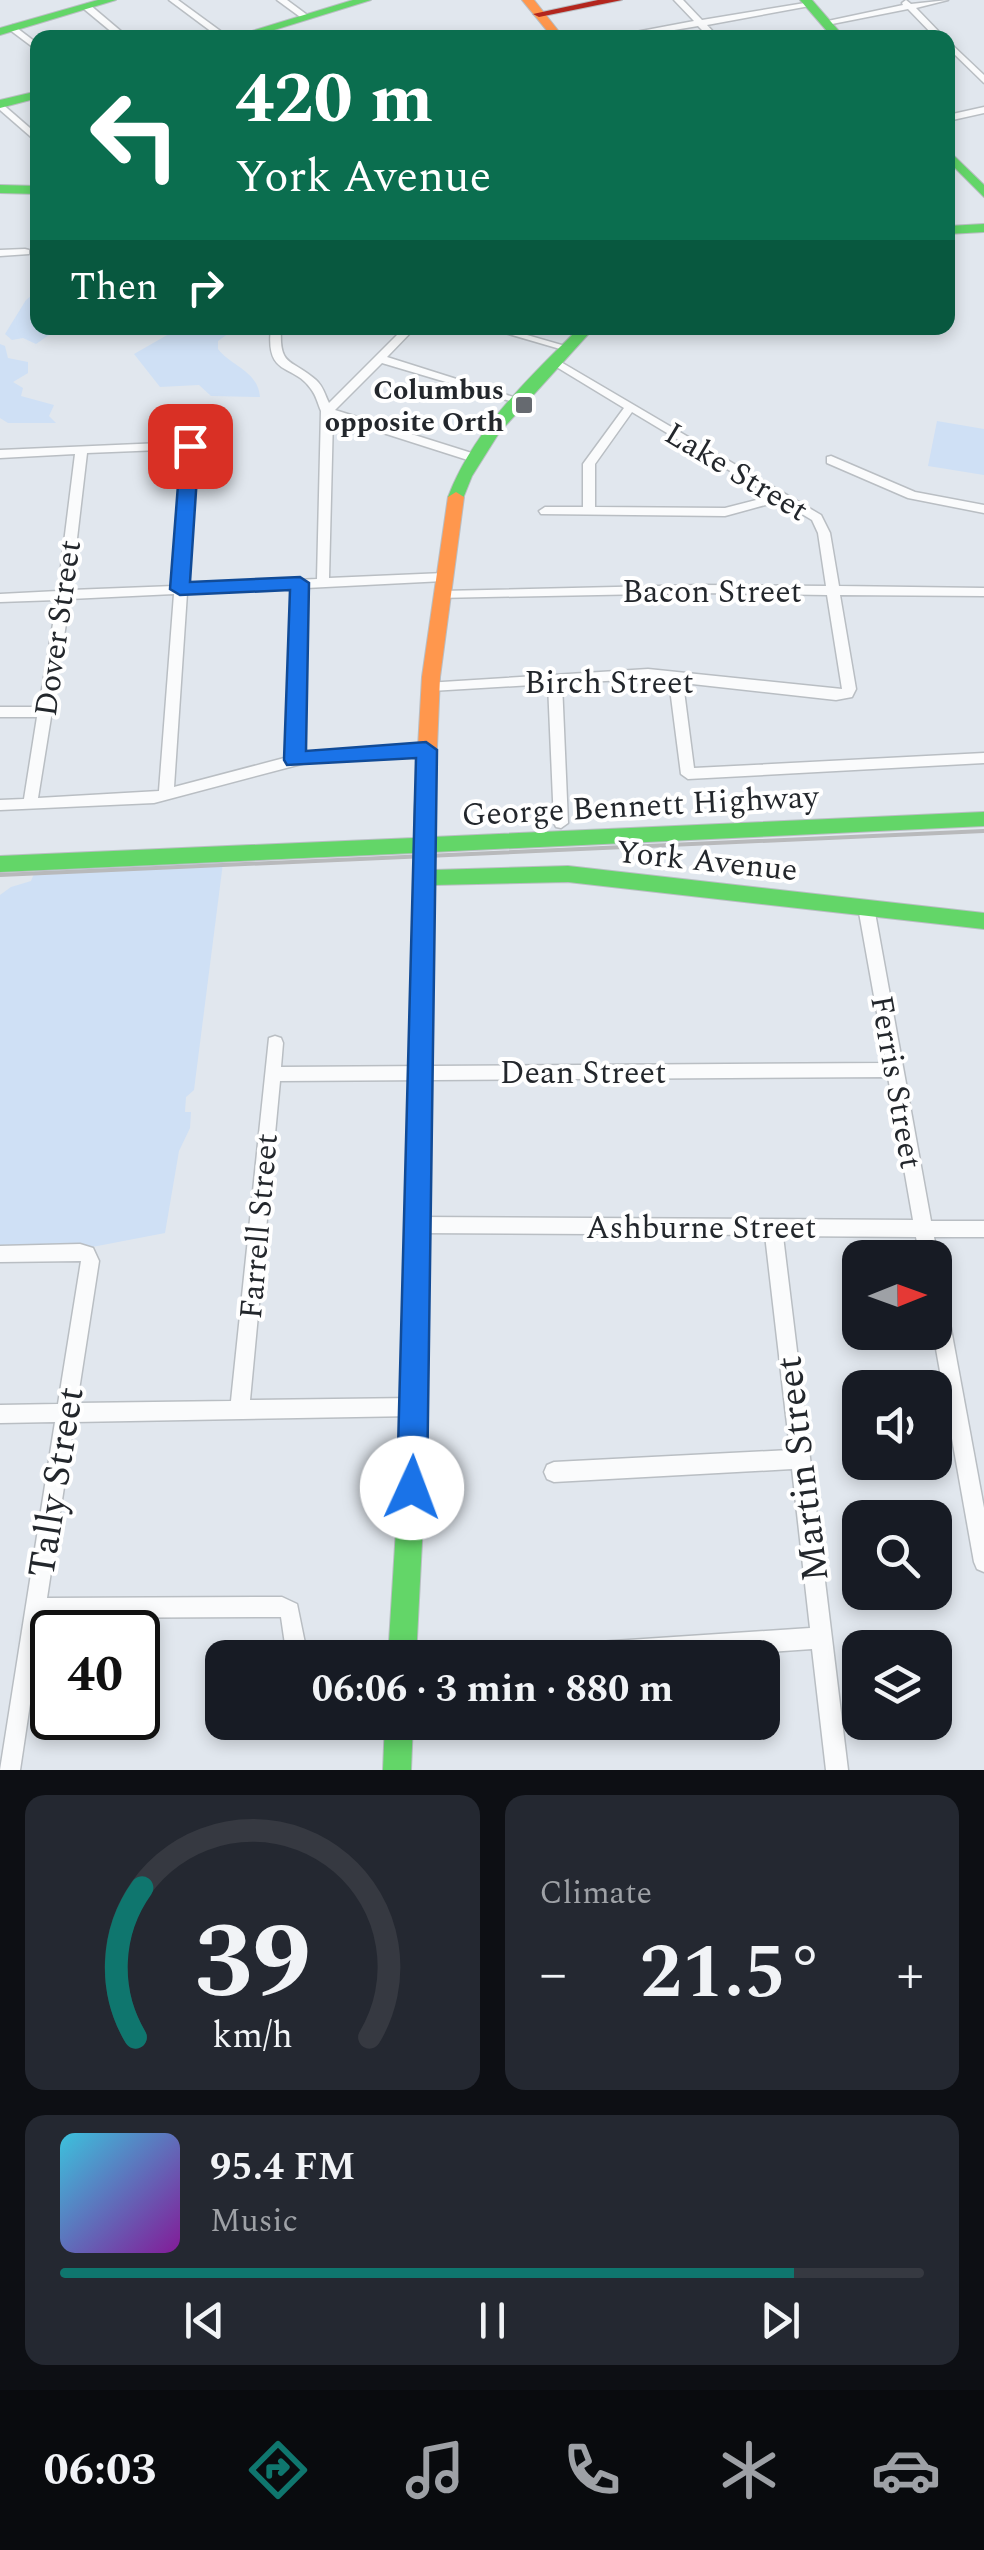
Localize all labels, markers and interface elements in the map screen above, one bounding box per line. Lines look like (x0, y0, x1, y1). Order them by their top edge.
text: 420 m (235, 47, 433, 153)
icon: left (70, 70, 200, 200)
text: York Avenue (235, 143, 491, 212)
text: Then (70, 259, 158, 317)
icon: right (178, 260, 233, 315)
place label: Columbus opposite Orth (325, 369, 504, 444)
marker: Columbus opposite Orth (513, 394, 535, 416)
pin (148, 404, 233, 489)
street label: Lake Street (655, 410, 818, 535)
icon: arrive (163, 419, 218, 474)
street label: Dover Street (22, 537, 95, 720)
street label: Bacon Street (622, 568, 802, 617)
street label: Birch Street (524, 659, 694, 708)
street label: George Bennett Highway (460, 773, 821, 840)
street label: York Avenue (614, 828, 800, 895)
street label: Ferris Street (856, 992, 935, 1173)
street label: Dean Street (500, 1049, 666, 1098)
street label: Farrell Street (227, 1131, 292, 1321)
street label: Ashburne Street (586, 1204, 816, 1253)
north arrow (842, 1240, 952, 1350)
map controls (842, 1240, 952, 1740)
street label: Martin Street (760, 1353, 846, 1585)
button: sound (842, 1370, 952, 1480)
street label: Tally Street (13, 1383, 101, 1582)
position arrow (360, 1436, 464, 1540)
button: search (842, 1500, 952, 1610)
speed limit sign: 40 (30, 1610, 160, 1740)
button: layers (842, 1630, 952, 1740)
text: 06:06 · 3 min · 880 m (312, 1661, 673, 1719)
text: Climate (540, 1869, 652, 1918)
text: 39 (194, 1885, 311, 2043)
text: 21.5° (640, 1917, 824, 2031)
text: − (540, 1933, 567, 2016)
text: + (896, 1933, 924, 2016)
text: km/h (212, 2009, 292, 2064)
text: 95.4 FM (210, 2139, 355, 2197)
text: Music (210, 2197, 298, 2246)
icon: previous (177, 2293, 232, 2348)
icon: pause (465, 2293, 520, 2348)
icon: next (753, 2293, 808, 2348)
icon: directions (243, 2435, 313, 2505)
icon: music (400, 2435, 470, 2505)
icon: phone (557, 2435, 627, 2505)
icon: climate (714, 2435, 784, 2505)
icon: car (871, 2435, 941, 2505)
text: 06:03 (43, 2436, 156, 2505)

